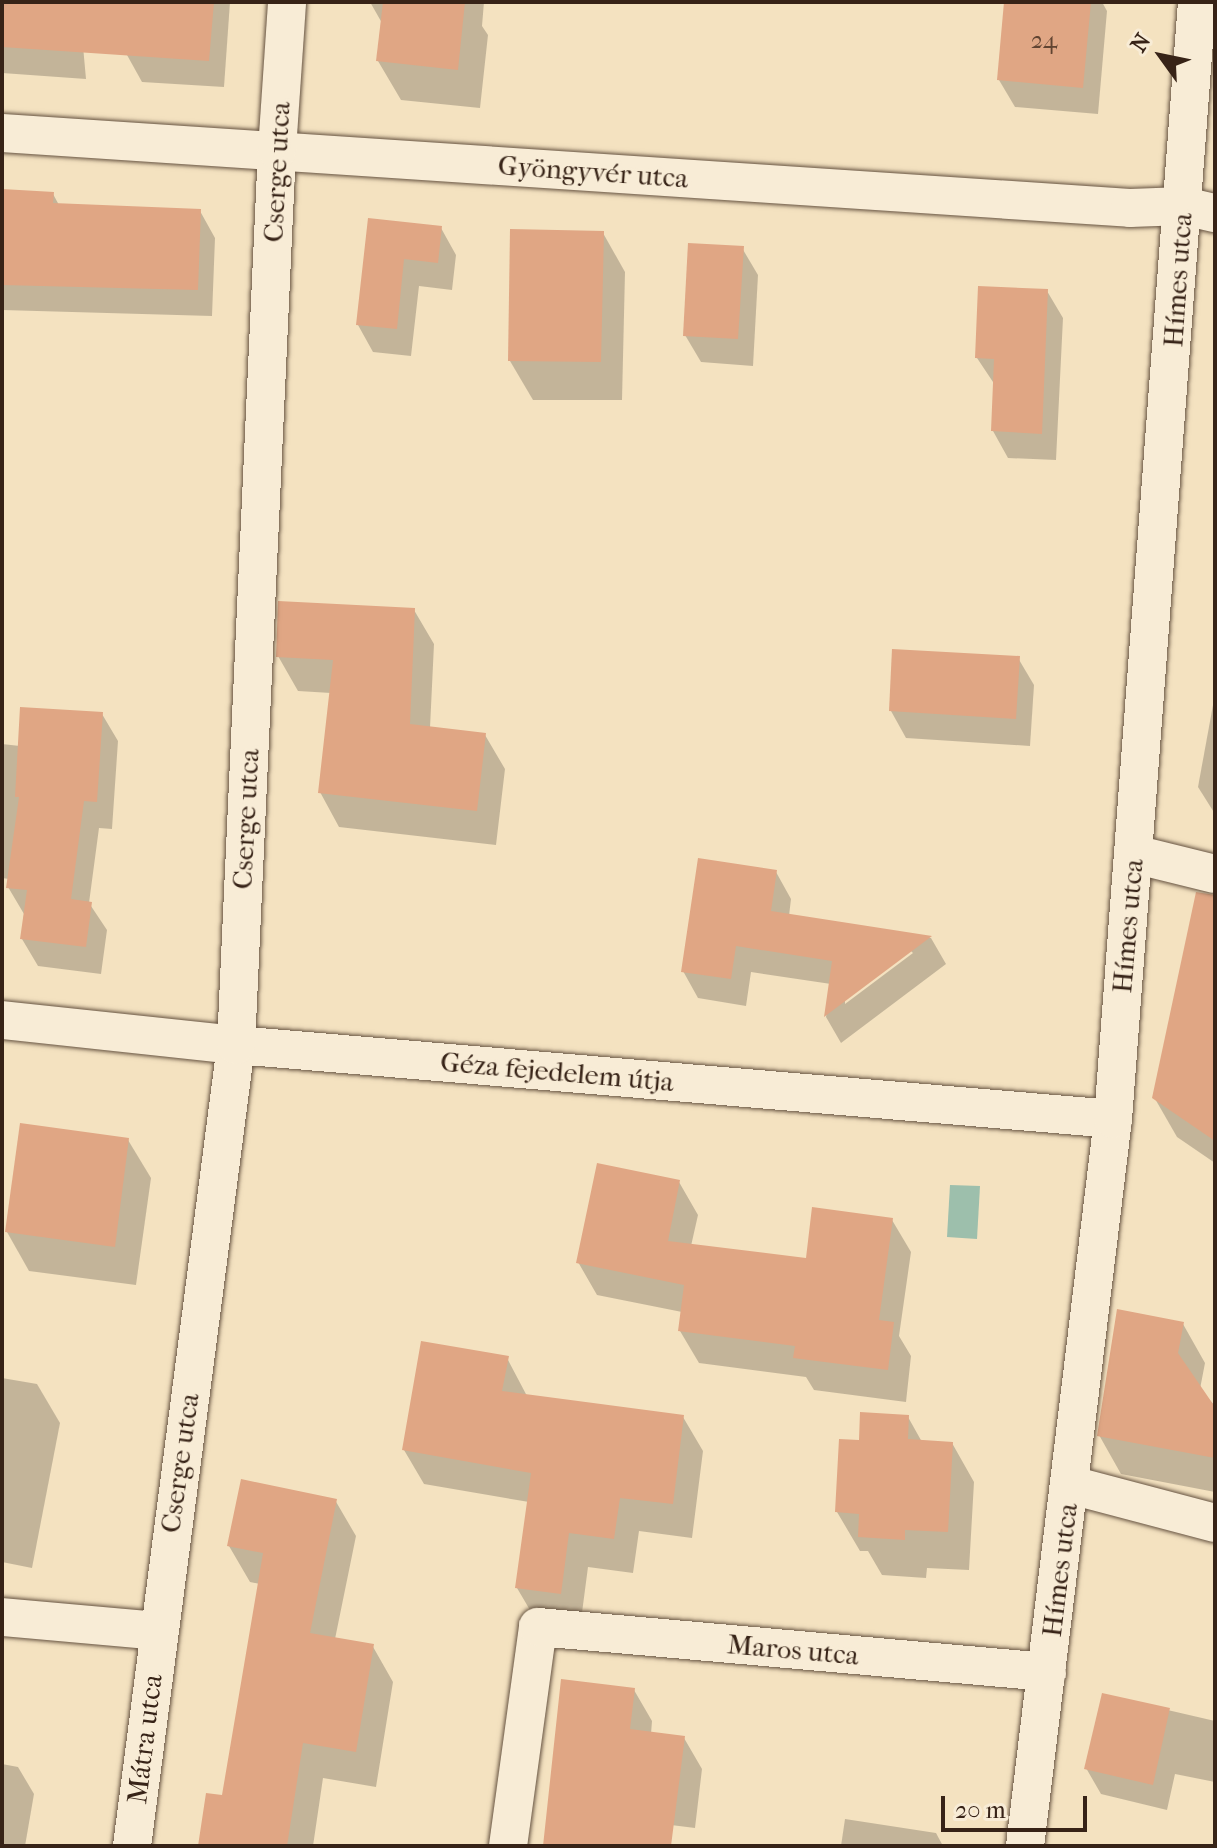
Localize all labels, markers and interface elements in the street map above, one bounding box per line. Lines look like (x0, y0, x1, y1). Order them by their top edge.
north arrow (1121, 16, 1201, 96)
house number: 24 (1031, 27, 1057, 55)
text: N (1125, 29, 1156, 57)
street label: Cserge utca (257, 101, 297, 243)
street label: Gyöngyvér utca (497, 149, 689, 195)
street label: Hímes utca (1157, 212, 1199, 348)
street label: Cserge utca (226, 748, 266, 890)
street label: Hímes utca (1105, 857, 1151, 995)
street label: Géza fejedelem útja (439, 1045, 675, 1099)
street label: Cserge utca (154, 1391, 206, 1535)
street label: Hímes utca (1035, 1501, 1085, 1639)
street label: Maros utca (726, 1628, 860, 1672)
street label: Mátra utca (120, 1672, 170, 1806)
scale bar (945, 1780, 1091, 1830)
text: 20 m (955, 1796, 1006, 1824)

